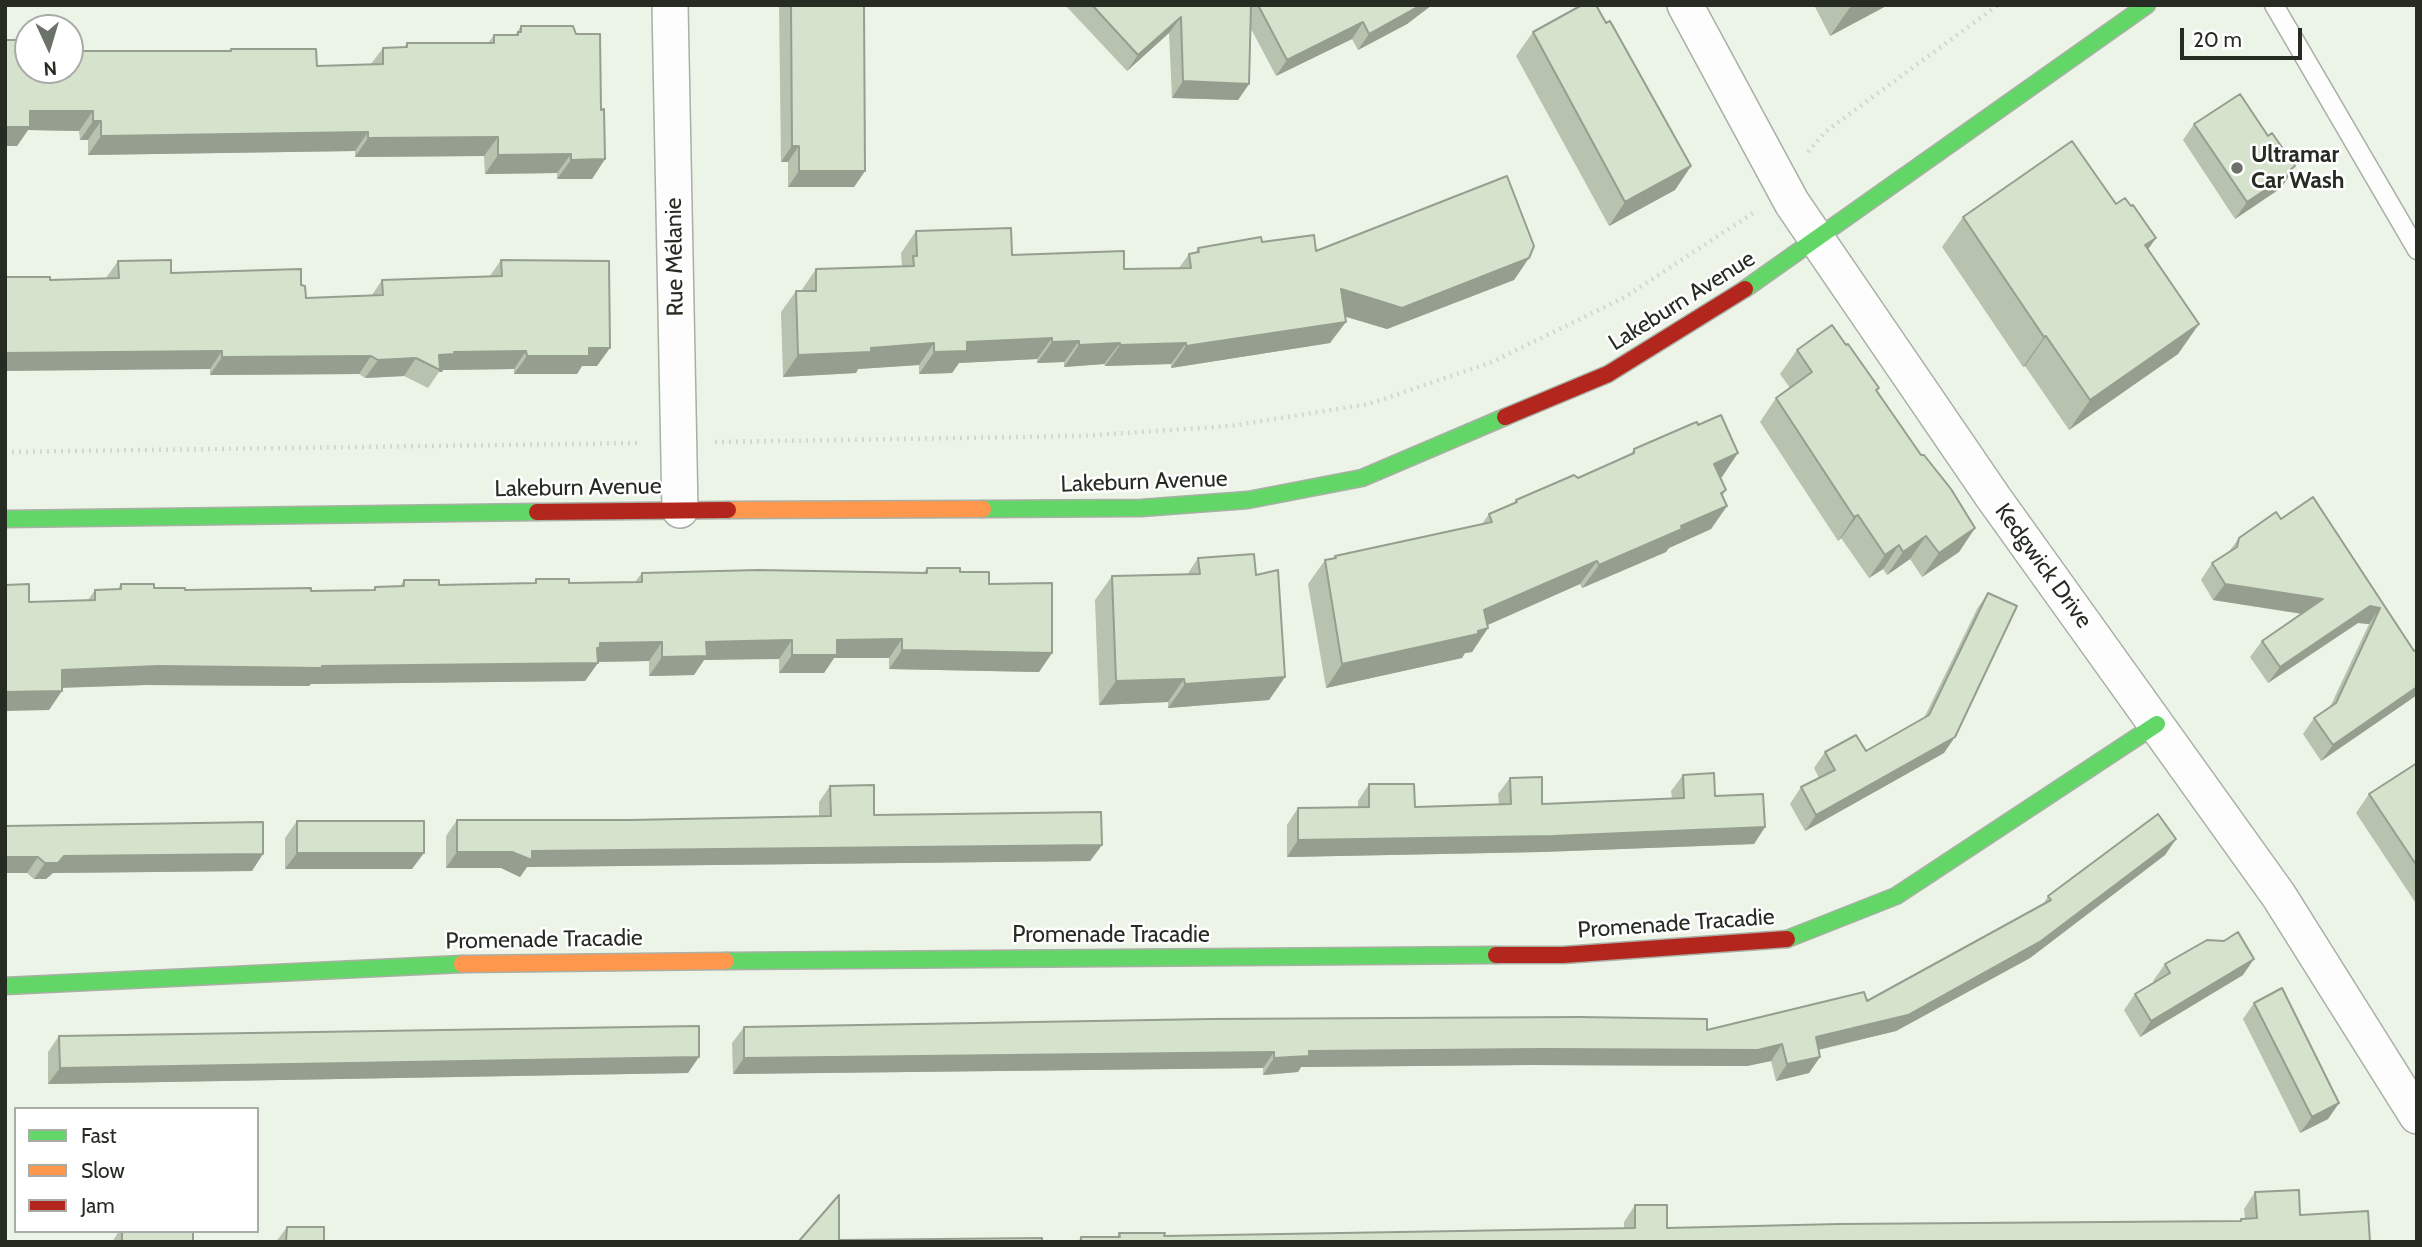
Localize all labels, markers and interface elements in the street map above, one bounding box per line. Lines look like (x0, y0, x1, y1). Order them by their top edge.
north arrow (14, 14, 84, 84)
scale bar (2184, 14, 2306, 58)
text: 20 m (2193, 27, 2242, 52)
text: N (43, 57, 58, 80)
place label: Ultramar Car Wash (2251, 141, 2344, 195)
marker: Ultramar Car Wash (2229, 160, 2245, 176)
street label: Rue Mélanie (660, 197, 690, 317)
street label: Lakeburn Avenue (1604, 245, 1760, 357)
street label: Lakeburn Avenue (1060, 465, 1228, 499)
street label: Lakeburn Avenue (494, 473, 662, 503)
street label: Kedgwick Drive (1989, 498, 2097, 634)
street label: Promenade Tracadie (1577, 903, 1775, 945)
street label: Promenade Tracadie (1012, 921, 1210, 949)
street label: Promenade Tracadie (445, 924, 643, 956)
legend (14, 1107, 259, 1233)
text: Fast (81, 1123, 117, 1148)
text: Slow (81, 1158, 125, 1183)
text: Jam (81, 1193, 115, 1218)

